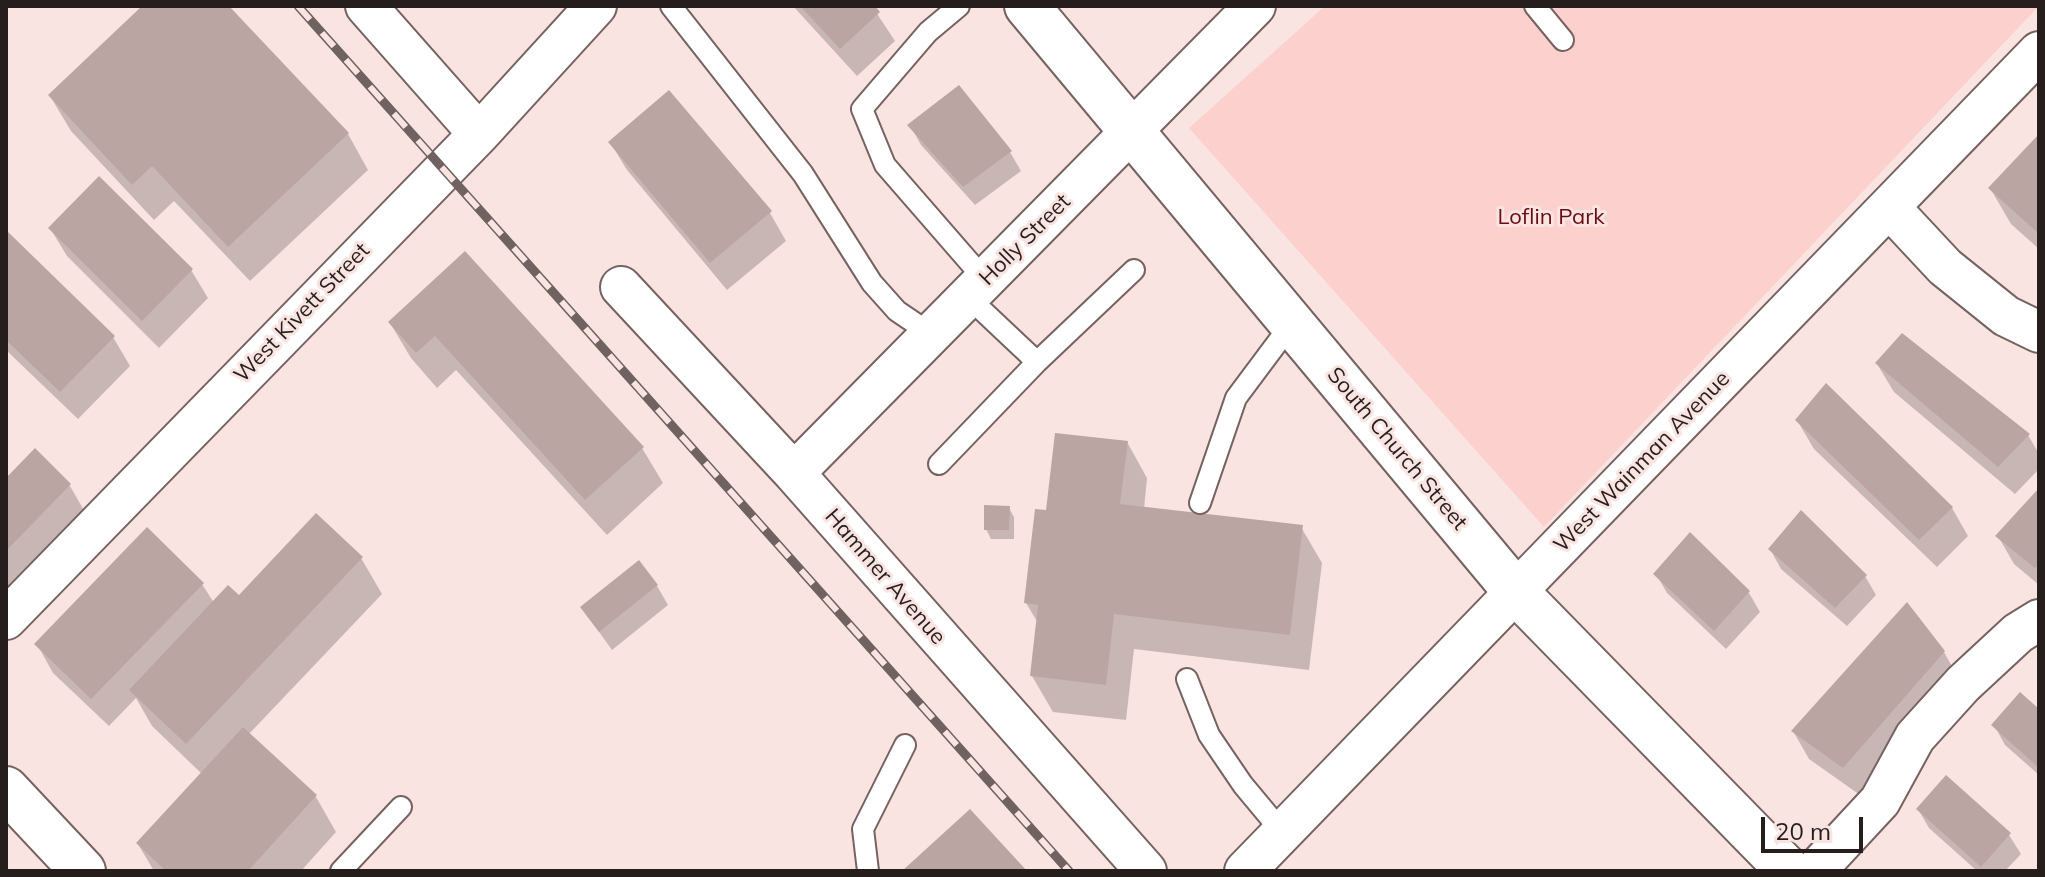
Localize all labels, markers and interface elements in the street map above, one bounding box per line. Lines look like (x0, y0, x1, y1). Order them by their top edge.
street label: Holly Street (974, 189, 1076, 291)
park label: Loflin Park (1497, 204, 1605, 230)
street label: West Kivett Street (229, 238, 375, 388)
street label: South Church Street (1321, 362, 1473, 536)
street label: West Wainman Avenue (1549, 366, 1735, 558)
street label: Hammer Avenue (819, 504, 951, 650)
scale bar (1765, 801, 1867, 851)
text: 20 m (1775, 816, 1831, 846)

